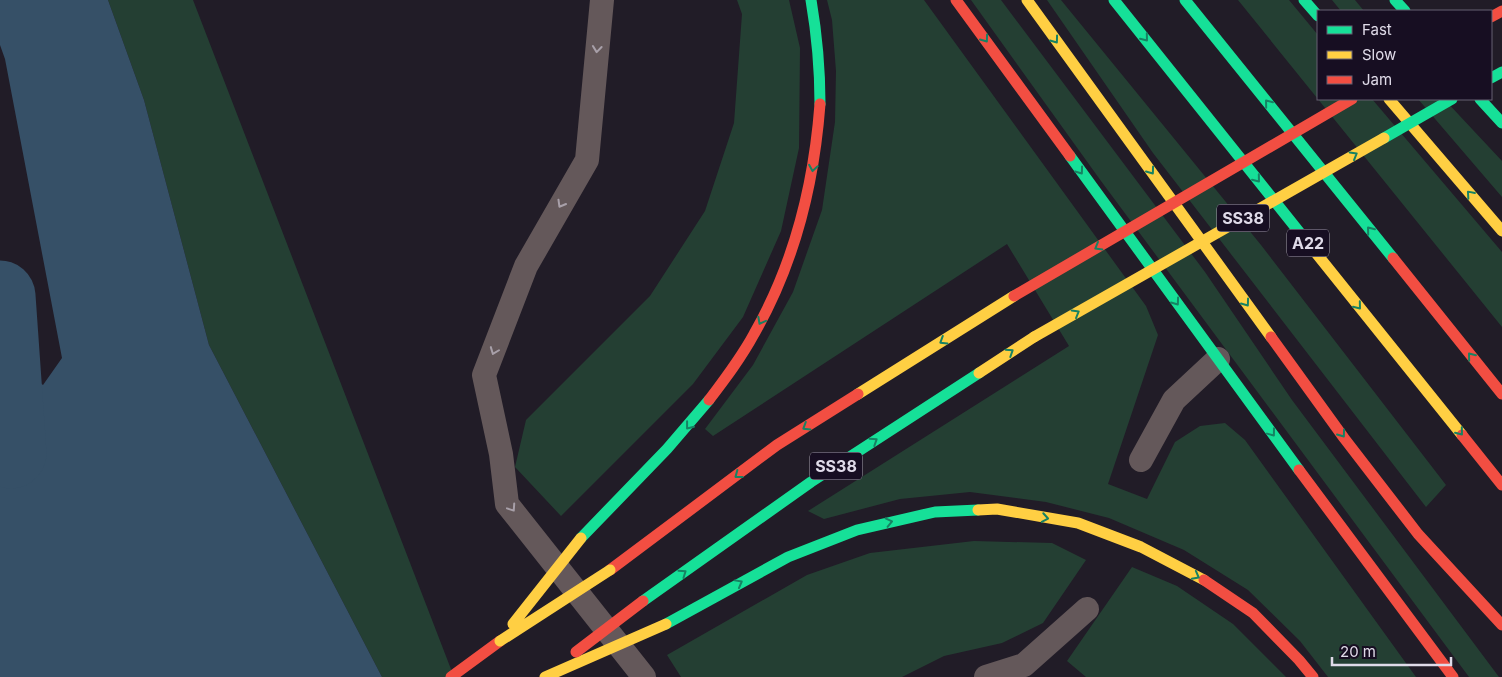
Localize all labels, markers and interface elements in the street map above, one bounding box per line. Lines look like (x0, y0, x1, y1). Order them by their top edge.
legend (1317, 10, 1492, 100)
text: Fast (1362, 20, 1392, 39)
one-way arrow (1139, 32, 1147, 41)
one-way arrow (979, 34, 988, 43)
one-way arrow (1049, 34, 1059, 43)
one-way arrow (592, 45, 603, 53)
text: Slow (1362, 45, 1396, 64)
text: Jam (1362, 70, 1392, 89)
one-way arrow (1265, 100, 1273, 109)
one-way arrow (1349, 151, 1358, 161)
one-way arrow (809, 164, 819, 172)
one-way arrow (1074, 165, 1083, 175)
one-way arrow (1145, 165, 1154, 175)
one-way arrow (1251, 173, 1260, 182)
one-way arrow (1468, 191, 1476, 200)
one-way arrow (558, 198, 568, 207)
road number: SS38 (1217, 204, 1269, 232)
one-way arrow (1367, 227, 1375, 236)
road number: A22 (1287, 230, 1329, 256)
one-way arrow (1095, 241, 1104, 251)
one-way arrow (1170, 296, 1179, 306)
one-way arrow (1240, 297, 1249, 307)
one-way arrow (1353, 300, 1362, 309)
one-way arrow (1071, 309, 1080, 319)
one-way arrow (757, 316, 767, 325)
one-way arrow (940, 334, 949, 344)
one-way arrow (490, 346, 500, 355)
one-way arrow (1005, 349, 1014, 358)
one-way arrow (1468, 353, 1477, 362)
one-way arrow (686, 420, 694, 429)
one-way arrow (802, 421, 811, 431)
one-way arrow (1267, 427, 1275, 436)
one-way arrow (1454, 427, 1463, 436)
one-way arrow (1336, 428, 1344, 437)
one-way arrow (868, 438, 878, 447)
road number: SS38 (810, 452, 862, 480)
one-way arrow (735, 469, 744, 477)
one-way arrow (505, 503, 515, 512)
one-way arrow (1041, 512, 1049, 522)
one-way arrow (885, 518, 894, 528)
one-way arrow (1191, 569, 1200, 579)
one-way arrow (677, 570, 687, 579)
one-way arrow (734, 580, 743, 590)
scale bar (1332, 634, 1451, 666)
text: 20 m (1340, 642, 1376, 661)

